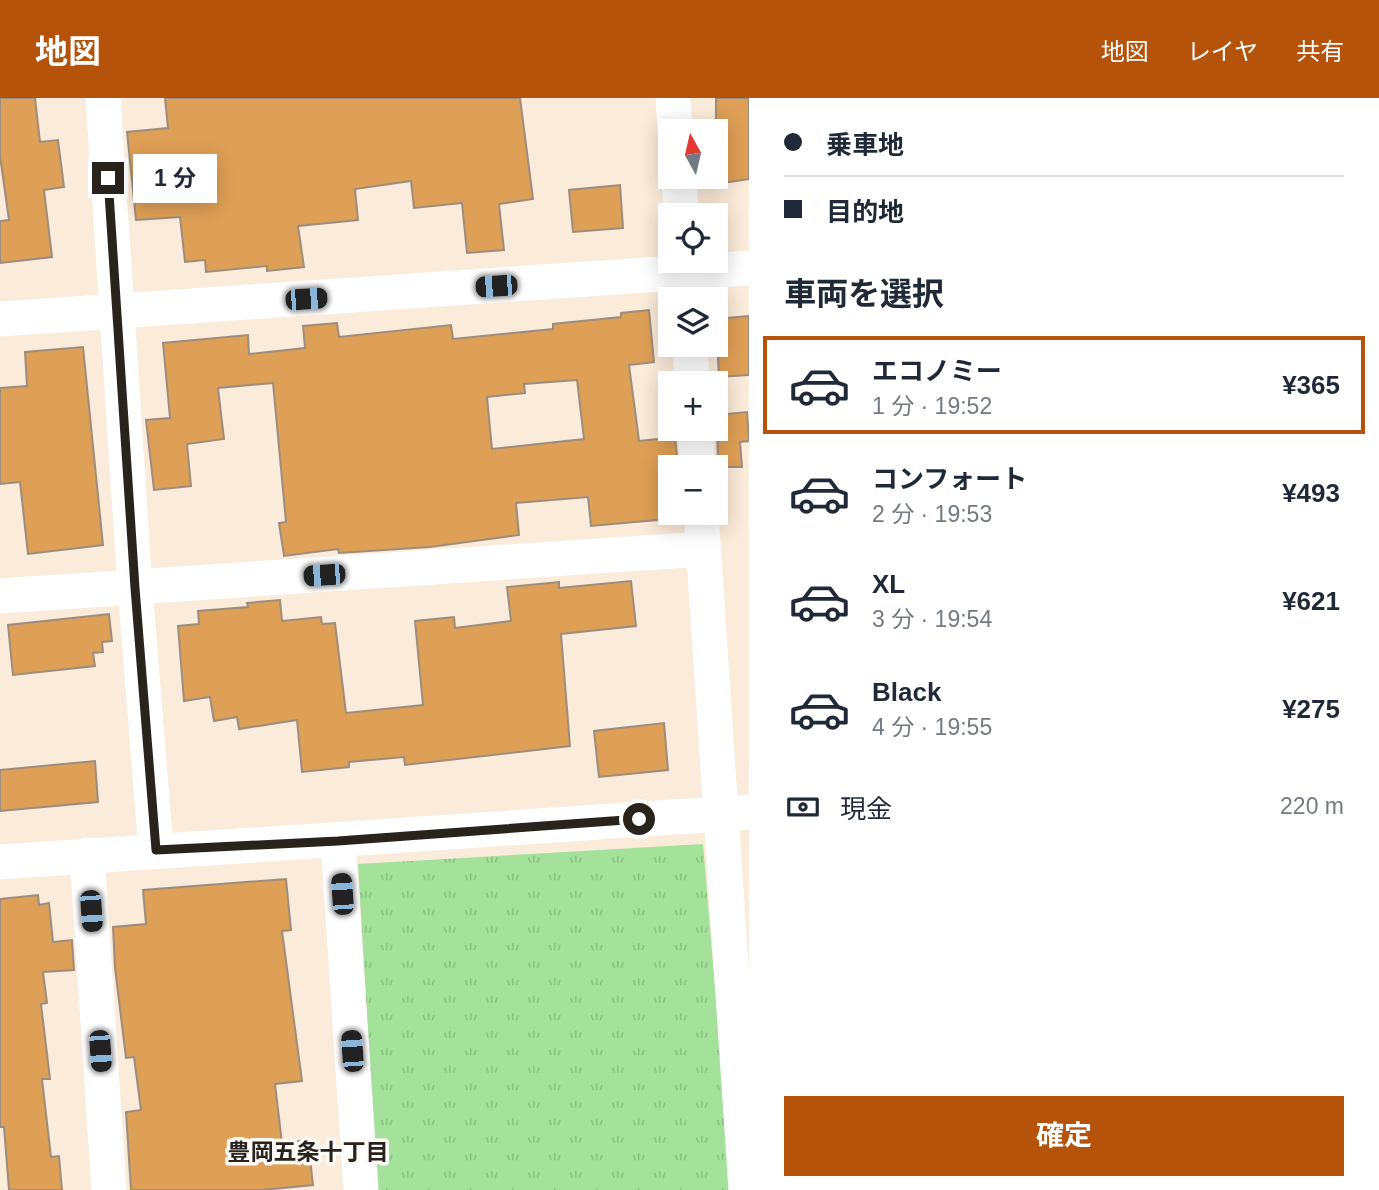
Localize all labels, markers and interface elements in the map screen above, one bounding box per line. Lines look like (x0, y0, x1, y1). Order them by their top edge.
text: 地図 (35, 33, 101, 70)
text: 地図 (1101, 38, 1149, 65)
text: レイヤ (1187, 38, 1258, 65)
text: 共有 (1296, 38, 1344, 65)
north arrow (658, 119, 728, 189)
map controls (658, 119, 728, 525)
text: 乗車地 (826, 130, 904, 160)
callout: 1 分 (132, 154, 216, 202)
route end (92, 162, 124, 194)
text: 1 分 (154, 165, 196, 191)
text: 目的地 (826, 197, 904, 227)
button: locate (658, 203, 728, 273)
car (475, 274, 518, 298)
text: 車両を選択 (784, 276, 944, 312)
car (285, 287, 328, 311)
button: layers (658, 287, 728, 357)
icon: car (788, 354, 851, 417)
text: エコノミー (872, 356, 1002, 386)
text: ¥365 (1282, 370, 1340, 400)
button: + (658, 371, 728, 441)
text: 1 分 · 19:52 (872, 393, 992, 419)
button: − (658, 455, 728, 525)
icon: car (788, 462, 851, 525)
text: コンフォート (872, 464, 1027, 494)
text: ¥493 (1282, 478, 1340, 508)
text: 2 分 · 19:53 (872, 501, 992, 527)
car (303, 563, 346, 587)
text: XL (872, 569, 905, 599)
icon: car (788, 570, 851, 633)
text: ¥621 (1282, 586, 1340, 616)
text: 3 分 · 19:54 (872, 606, 992, 632)
text: Black (872, 677, 941, 707)
icon: car (788, 678, 851, 741)
text: ¥275 (1282, 694, 1340, 724)
text: 4 分 · 19:55 (872, 714, 992, 740)
icon: cash (784, 788, 822, 826)
text: 220 m (1280, 793, 1344, 819)
text: 現金 (840, 794, 892, 824)
route start (623, 803, 655, 835)
car (331, 872, 354, 916)
car (80, 889, 103, 933)
car (89, 1029, 112, 1073)
car (341, 1029, 364, 1073)
button: 確定 (784, 1096, 1344, 1176)
district label: 豊岡五条十丁目 (228, 1139, 389, 1165)

